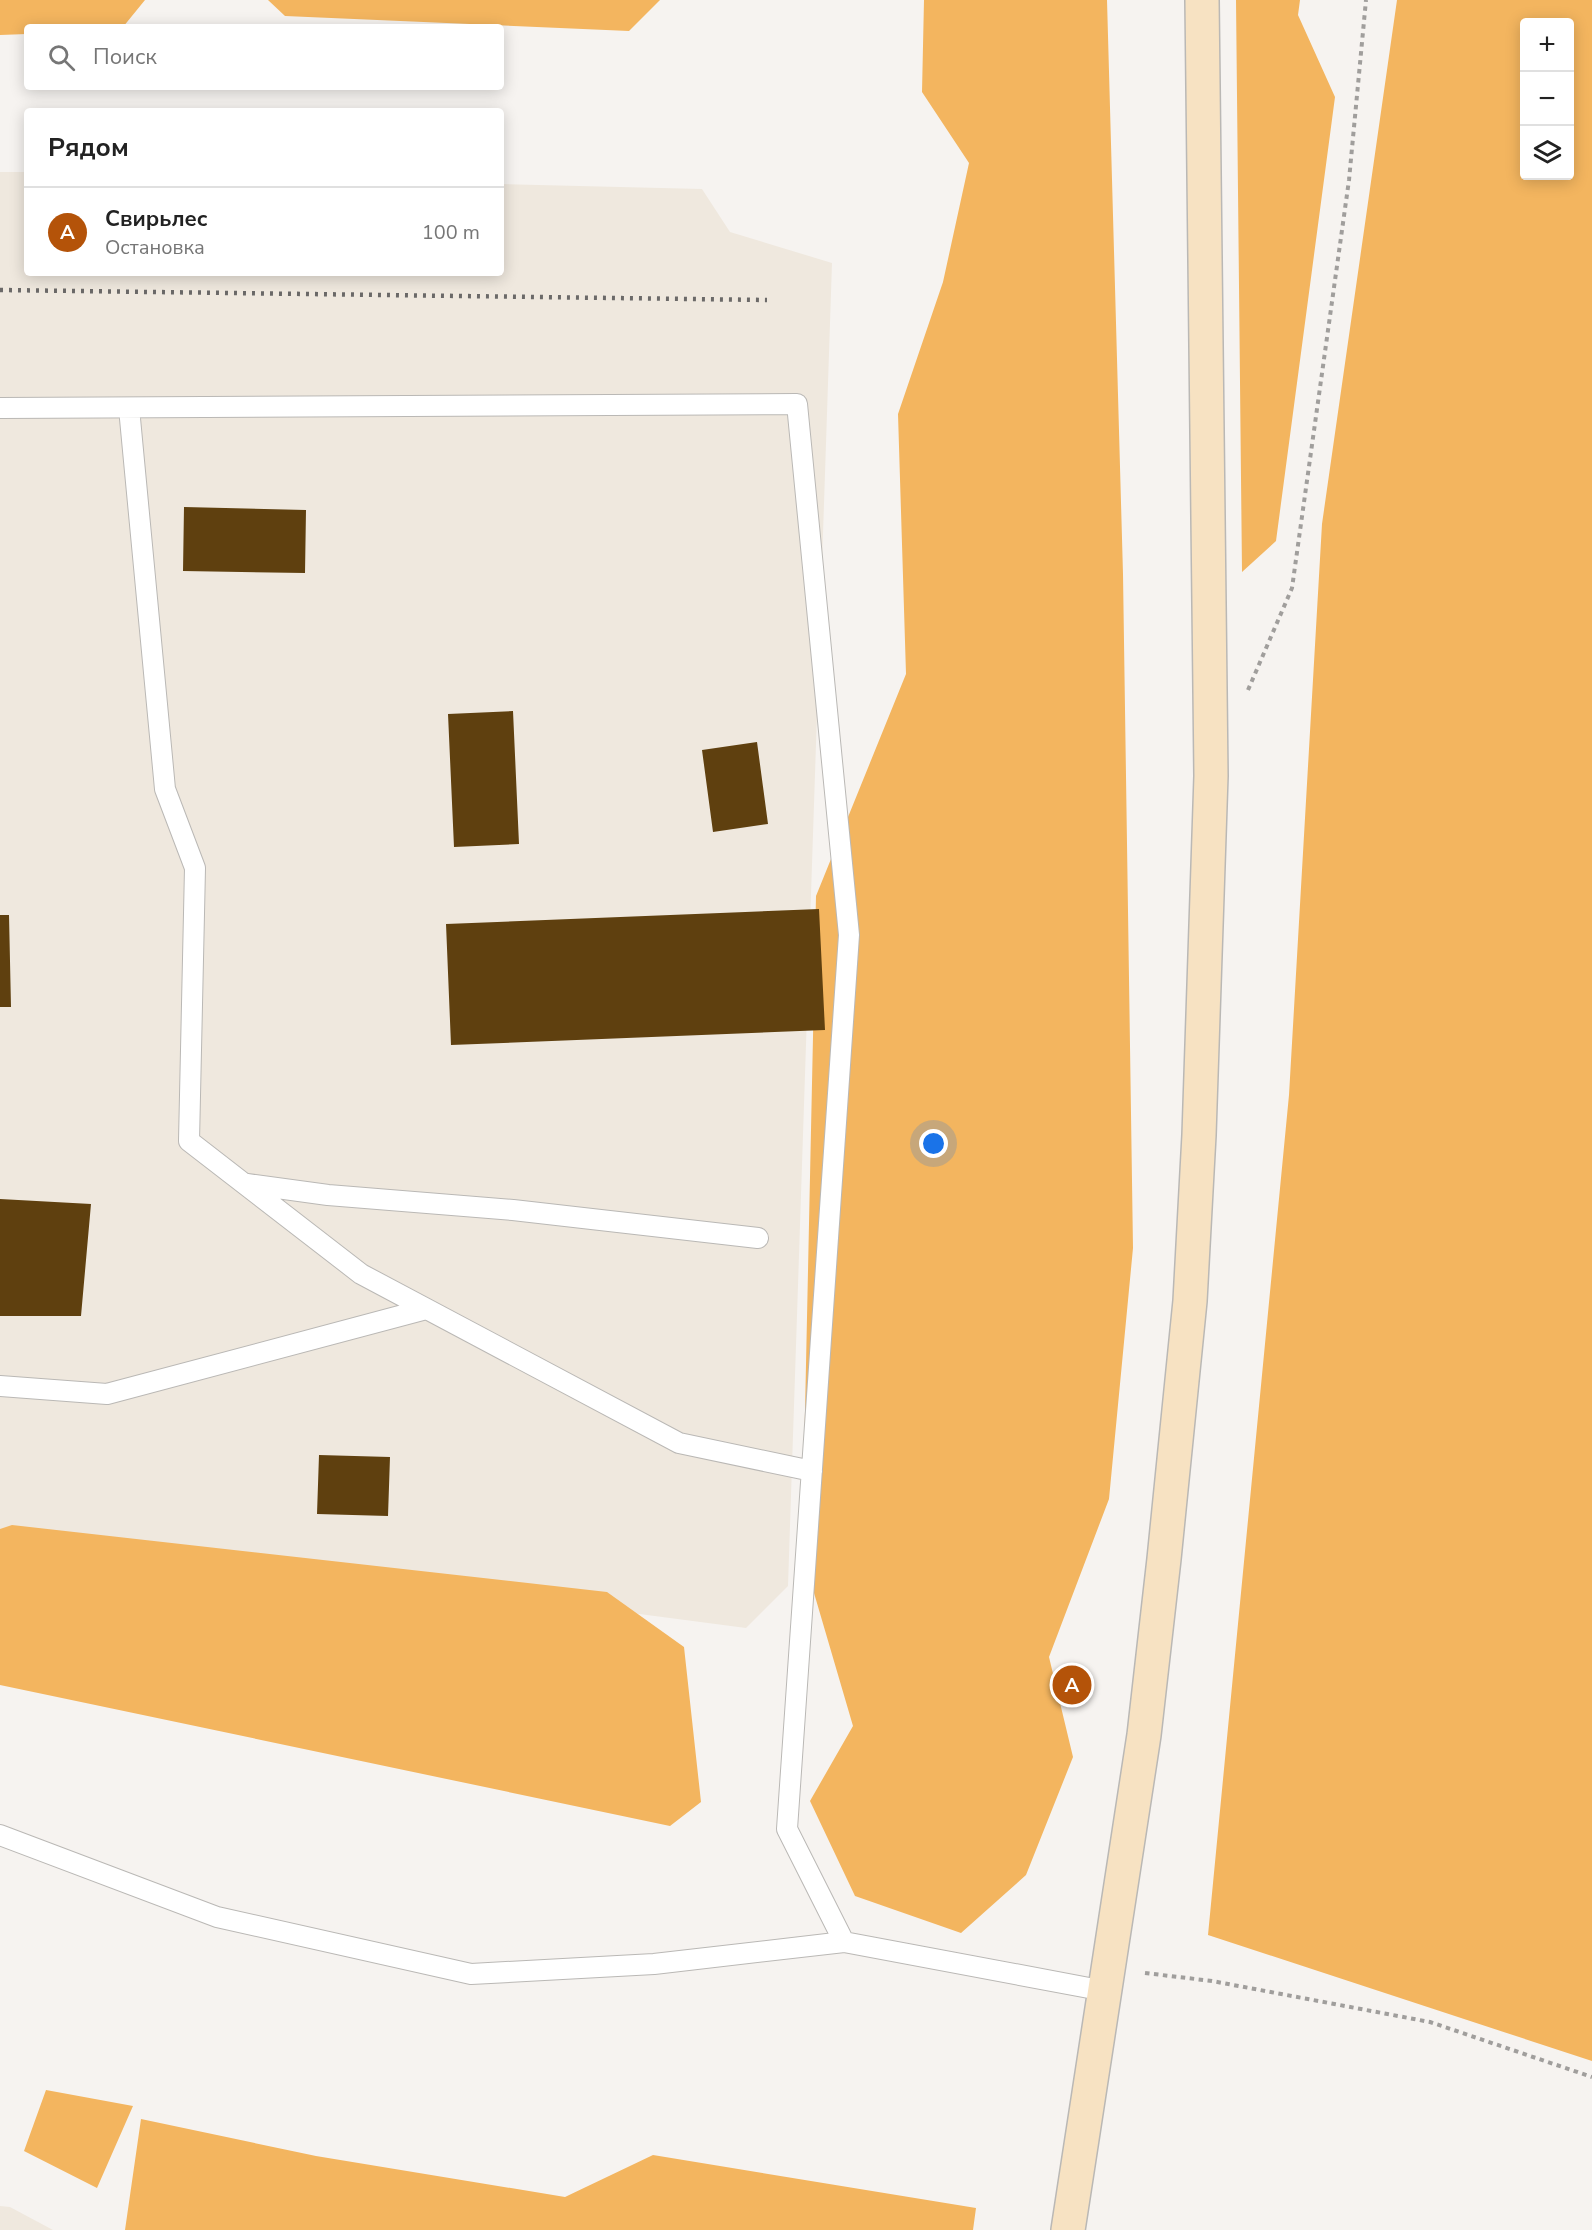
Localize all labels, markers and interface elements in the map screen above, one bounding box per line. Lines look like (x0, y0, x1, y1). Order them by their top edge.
map controls (1520, 18, 1574, 180)
button: + (1520, 18, 1574, 72)
search box (24, 24, 504, 90)
icon: search (45, 41, 78, 74)
text: Поиск (93, 42, 157, 72)
button: − (1520, 72, 1574, 126)
button: layers (1520, 126, 1574, 180)
text: Рядом (48, 130, 129, 165)
text: Свирьлес (105, 204, 207, 234)
text: A (60, 219, 75, 246)
text: 100 m (422, 219, 480, 246)
text: Остановка (105, 234, 205, 261)
your location (919, 1129, 948, 1158)
pin: A (1052, 1662, 1092, 1708)

